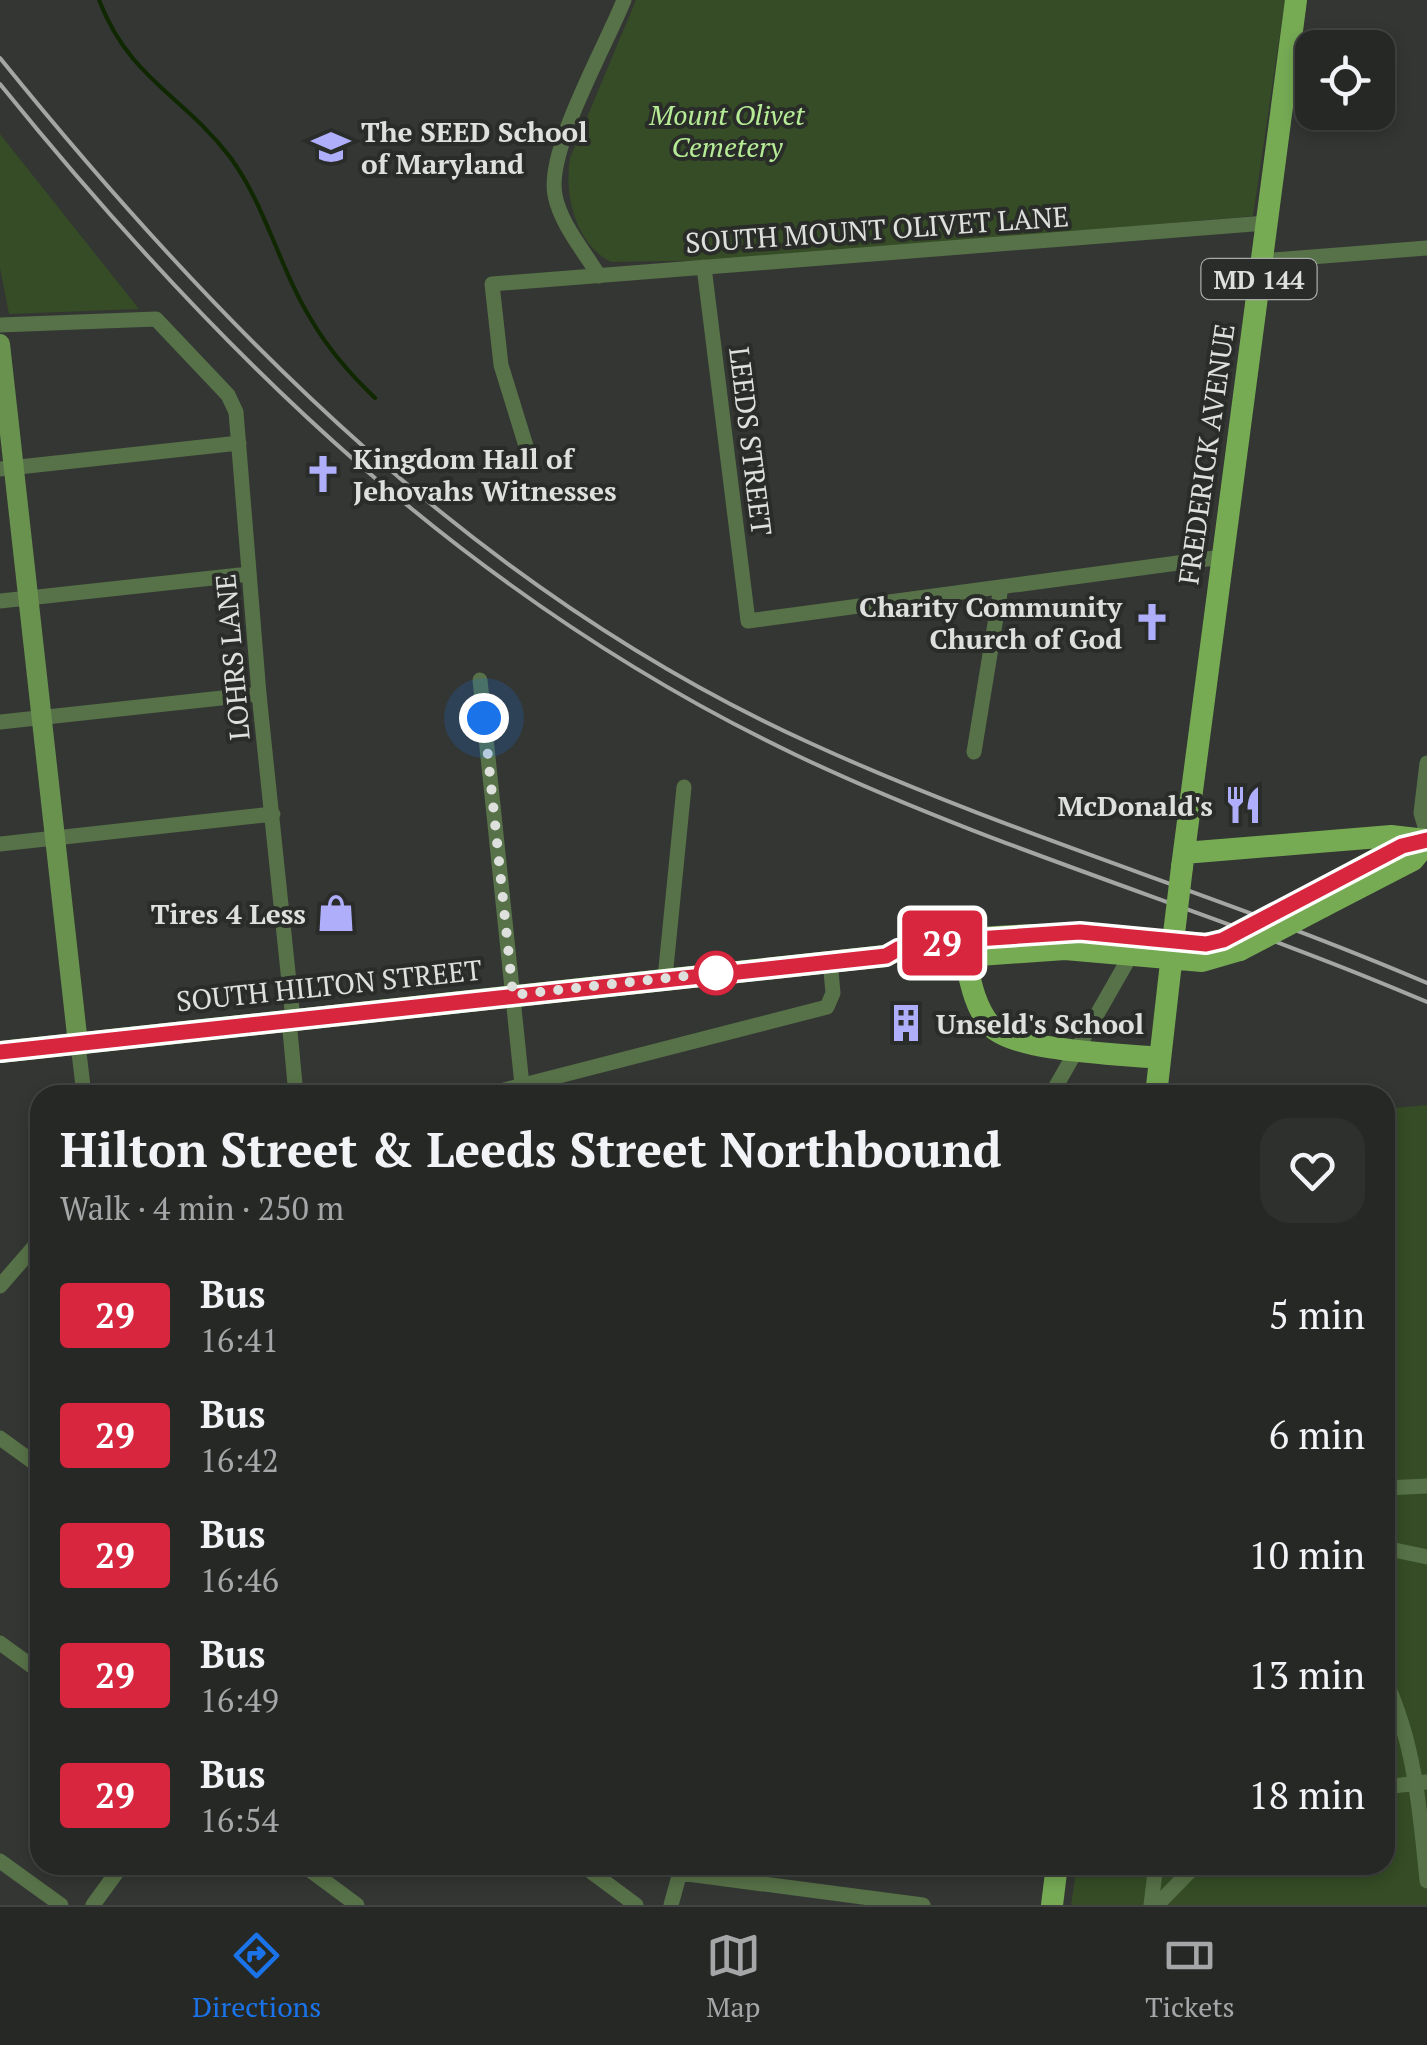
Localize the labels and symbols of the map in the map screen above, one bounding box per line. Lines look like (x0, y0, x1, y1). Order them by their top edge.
park label: Mount Olivet Cemetery (648, 96, 805, 165)
place label: The SEED School of Maryland (361, 113, 587, 182)
school or university icon: The SEED School of Maryland (310, 126, 352, 168)
street label: SOUTH MOUNT OLIVET LANE (684, 197, 1070, 261)
road number: MD 144 (1202, 259, 1316, 299)
street label: FREDERICK AVENUE (1169, 321, 1243, 587)
street label: LEEDS STREET (721, 345, 781, 537)
place label: Kingdom Hall of Jehovahs Witnesses (353, 440, 617, 509)
church icon: Kingdom Hall of Jehovahs Witnesses (302, 453, 344, 495)
street label: LOHRS LANE (206, 572, 258, 742)
place label: Charity Community Church of God (859, 588, 1123, 657)
church icon: Charity Community Church of God (1131, 601, 1173, 643)
your location (459, 693, 509, 743)
restaurant icon: McDonald's (1222, 784, 1264, 826)
place label: McDonald's (1058, 787, 1213, 824)
shop icon: Tires 4 Less (315, 892, 357, 934)
place label: Tires 4 Less (151, 895, 306, 932)
line badge: 29 (897, 910, 987, 976)
street label: SOUTH HILTON STREET (175, 951, 483, 1019)
unlabelled marker (695, 952, 737, 994)
building icon: Unseld's School (885, 1002, 927, 1044)
place label: Unseld's School (936, 1005, 1144, 1042)

